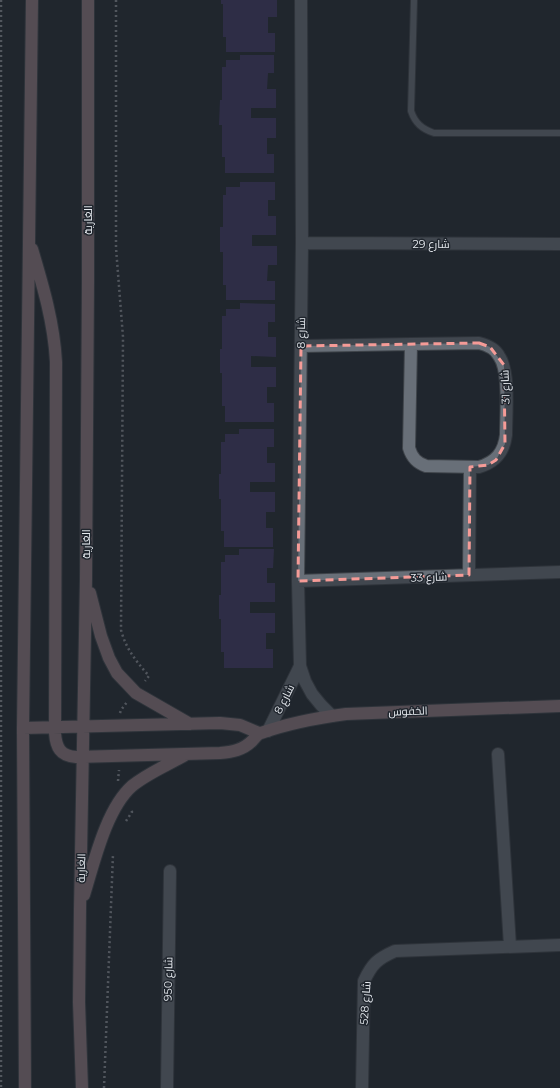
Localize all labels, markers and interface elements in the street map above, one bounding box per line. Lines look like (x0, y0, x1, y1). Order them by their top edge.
street label: الغارية (81, 205, 95, 235)
street label: شارع 29 (412, 237, 450, 252)
street label: شارع 8 (294, 317, 309, 349)
street label: شارع 31 (497, 370, 514, 404)
street label: الغارية (79, 529, 93, 559)
street label: شارع 33 (410, 569, 448, 586)
street label: شارع 8 (271, 682, 298, 717)
street label: الخفوس (388, 703, 428, 719)
street label: الغارية (74, 853, 88, 883)
street label: شارع 950 (161, 957, 176, 1001)
street label: شارع 528 (356, 981, 375, 1025)

